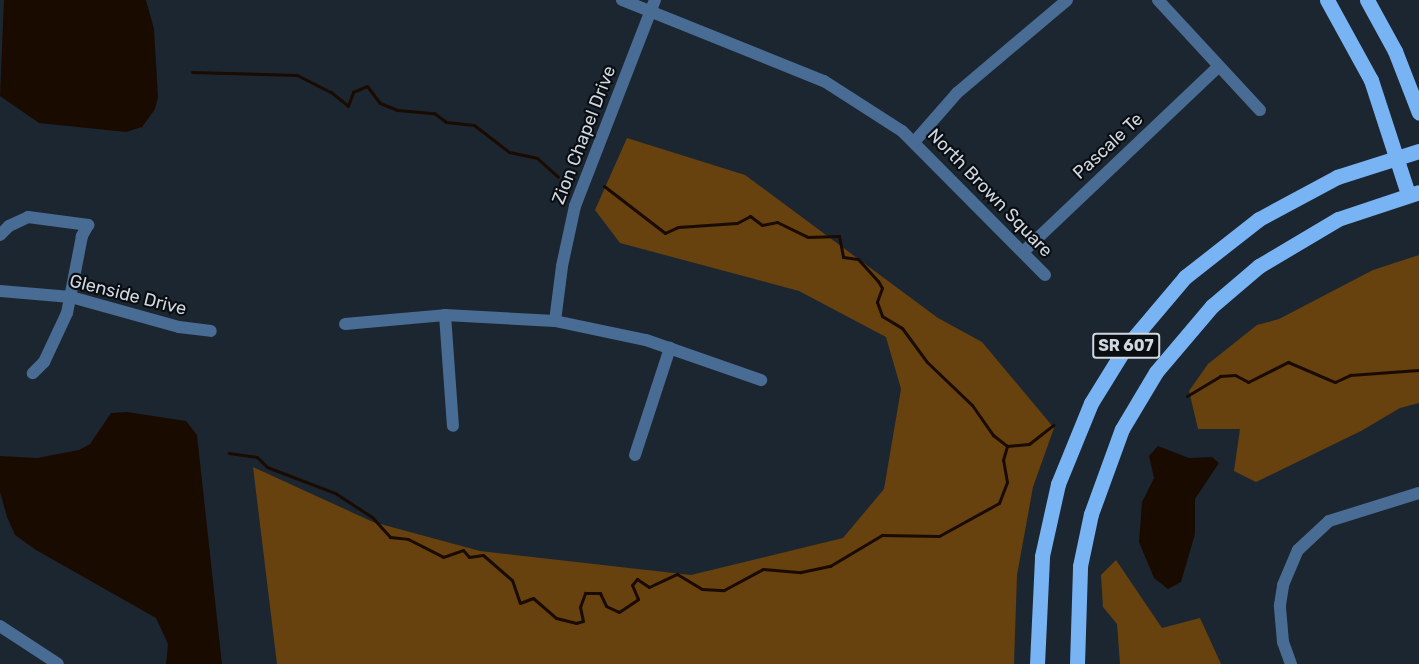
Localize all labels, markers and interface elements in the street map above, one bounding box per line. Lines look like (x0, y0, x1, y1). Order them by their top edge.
street label: Zion Chapel Drive (548, 63, 620, 207)
street label: Pascale Te (1068, 108, 1148, 184)
street label: North Brown Square (923, 124, 1057, 262)
street label: Glenside Drive (67, 270, 189, 320)
road number: SR 607 (1092, 333, 1160, 359)

